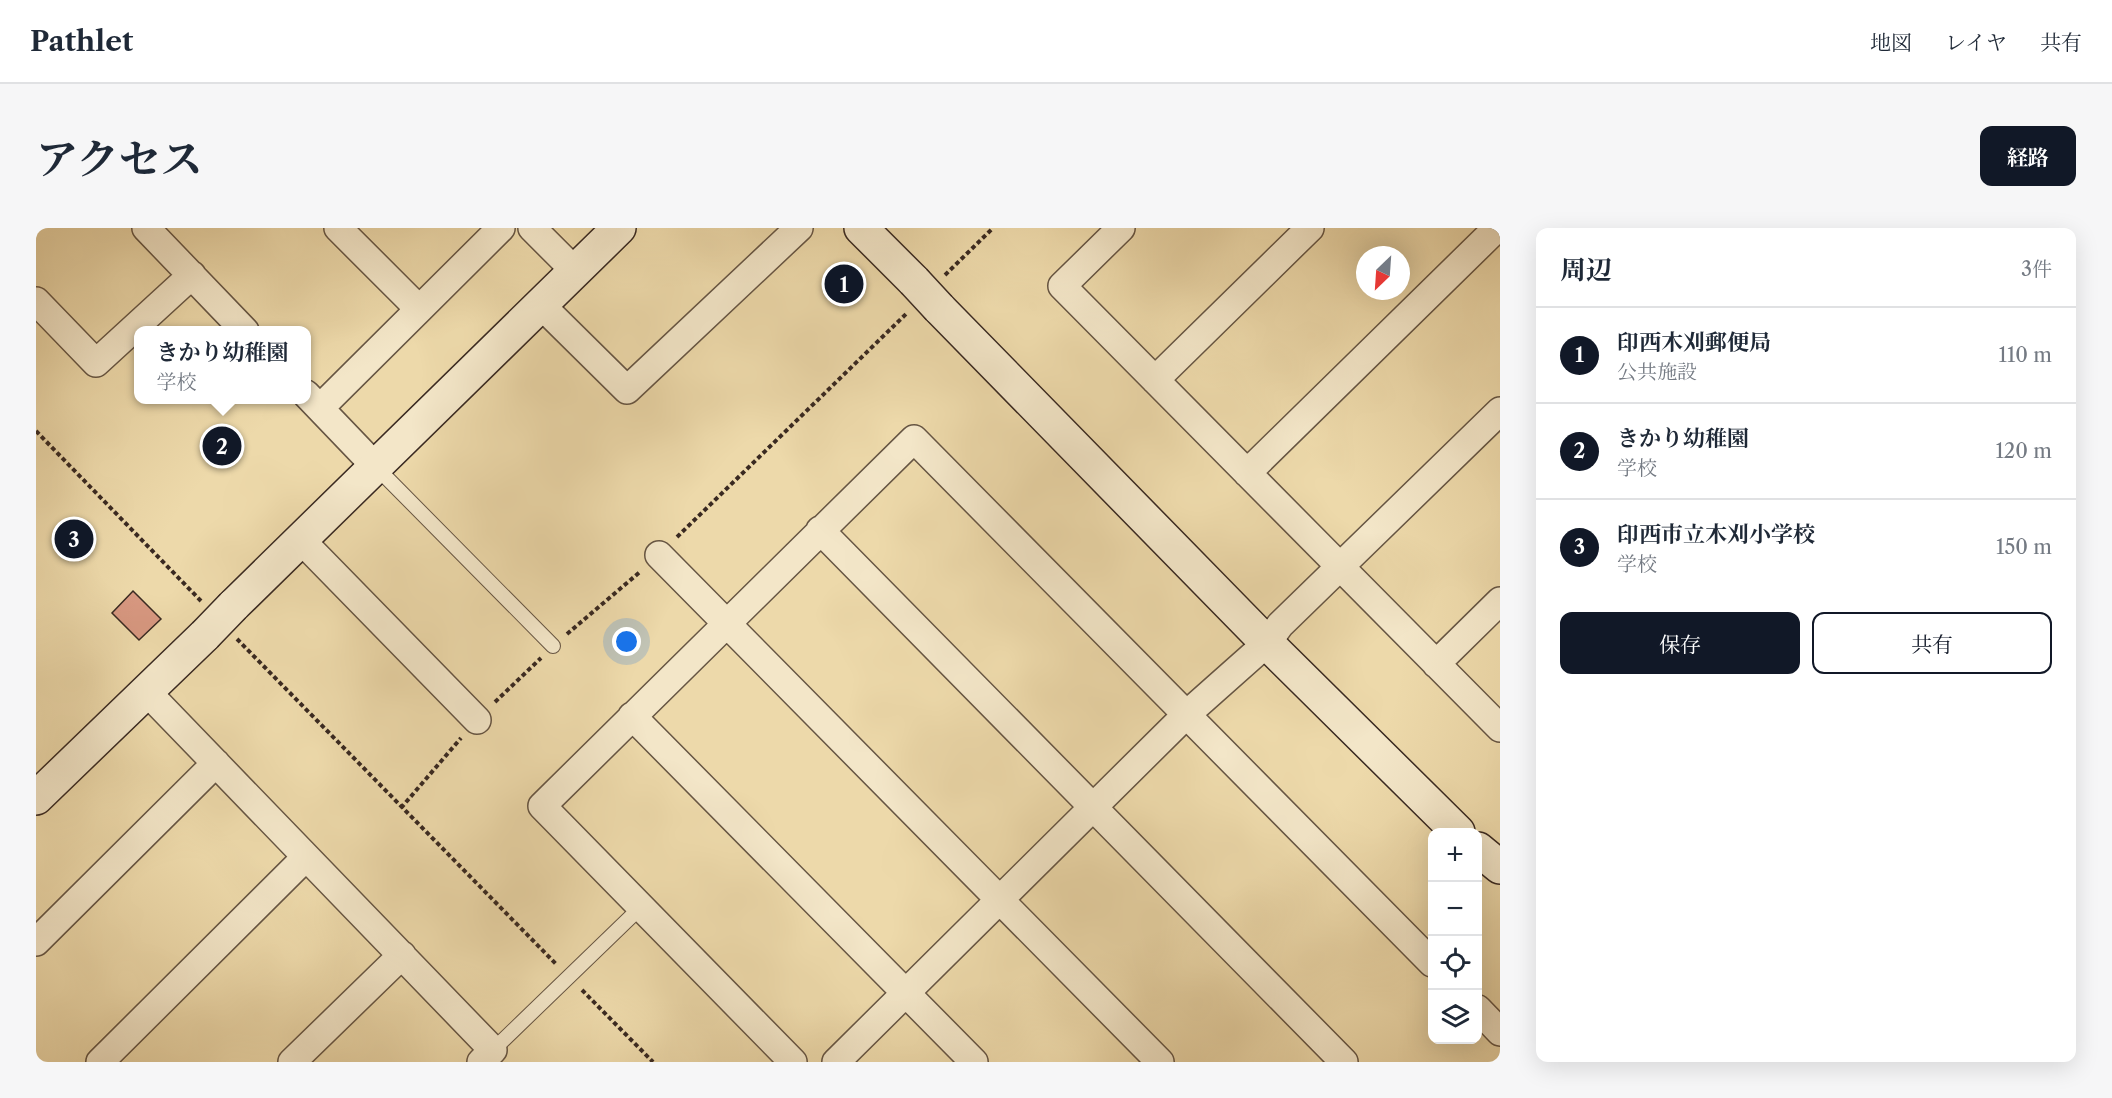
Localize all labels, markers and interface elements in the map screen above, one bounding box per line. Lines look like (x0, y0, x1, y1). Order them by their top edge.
text: Pathlet (30, 24, 133, 58)
text: 地図 (1870, 30, 1912, 55)
text: レイヤ (1945, 30, 2007, 55)
text: 共有 (2040, 30, 2082, 55)
button: 経路 (1980, 126, 2076, 186)
text: アクセス (36, 133, 203, 185)
north arrow (1356, 246, 1410, 300)
text: 周辺 (1560, 254, 1612, 286)
text: 3件 (2021, 257, 2052, 281)
pin: 1 (824, 262, 864, 306)
popup (134, 326, 311, 404)
text: 印西木刈郵便局 (1617, 329, 1771, 356)
text: きかり幼稚園 (156, 339, 289, 366)
text: 1 (1575, 343, 1584, 367)
text: 110 m (1999, 343, 2052, 367)
text: 公共施設 (1617, 360, 1697, 384)
text: 学校 (156, 370, 196, 394)
pin: 2 (202, 424, 242, 468)
text: きかり幼稚園 (1617, 425, 1749, 452)
text: 2 (1574, 439, 1585, 463)
text: 120 m (1995, 439, 2052, 463)
text: 学校 (1617, 456, 1657, 480)
pin: 3 (54, 516, 93, 562)
text: 印西市立木刈小学校 (1617, 521, 1815, 548)
text: 3 (1574, 535, 1585, 559)
text: 150 m (1996, 535, 2052, 559)
text: 学校 (1617, 552, 1657, 576)
button: 保存 (1560, 612, 1800, 674)
button: 共有 (1812, 612, 2052, 674)
your location (612, 627, 641, 656)
map controls (1428, 828, 1482, 1044)
button: + (1428, 828, 1482, 882)
button: − (1428, 882, 1482, 936)
button: locate (1428, 936, 1482, 990)
button: layers (1428, 990, 1482, 1044)

